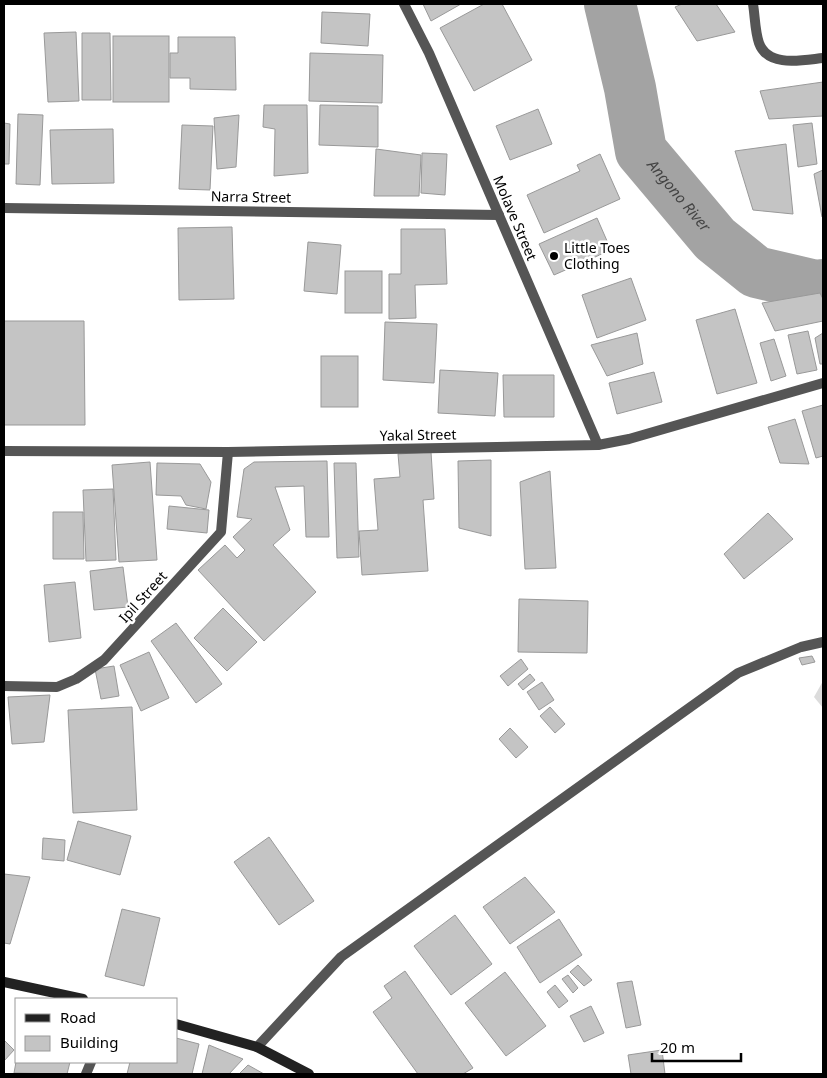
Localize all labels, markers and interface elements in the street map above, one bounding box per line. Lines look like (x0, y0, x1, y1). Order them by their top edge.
water label: Angono River (643, 154, 716, 236)
street label: Molave Street (489, 172, 542, 263)
street label: Narra Street (211, 186, 291, 207)
place label: Little Toes Clothing (564, 238, 630, 273)
marker: Little Toes Clothing (548, 250, 560, 262)
street label: Yakal Street (379, 424, 457, 445)
street label: Ipil Street (114, 567, 171, 627)
legend (15, 998, 178, 1063)
text: Road (60, 1007, 96, 1027)
scale bar (652, 1030, 741, 1062)
text: Building (60, 1032, 118, 1052)
text: 20 m (660, 1037, 695, 1057)

